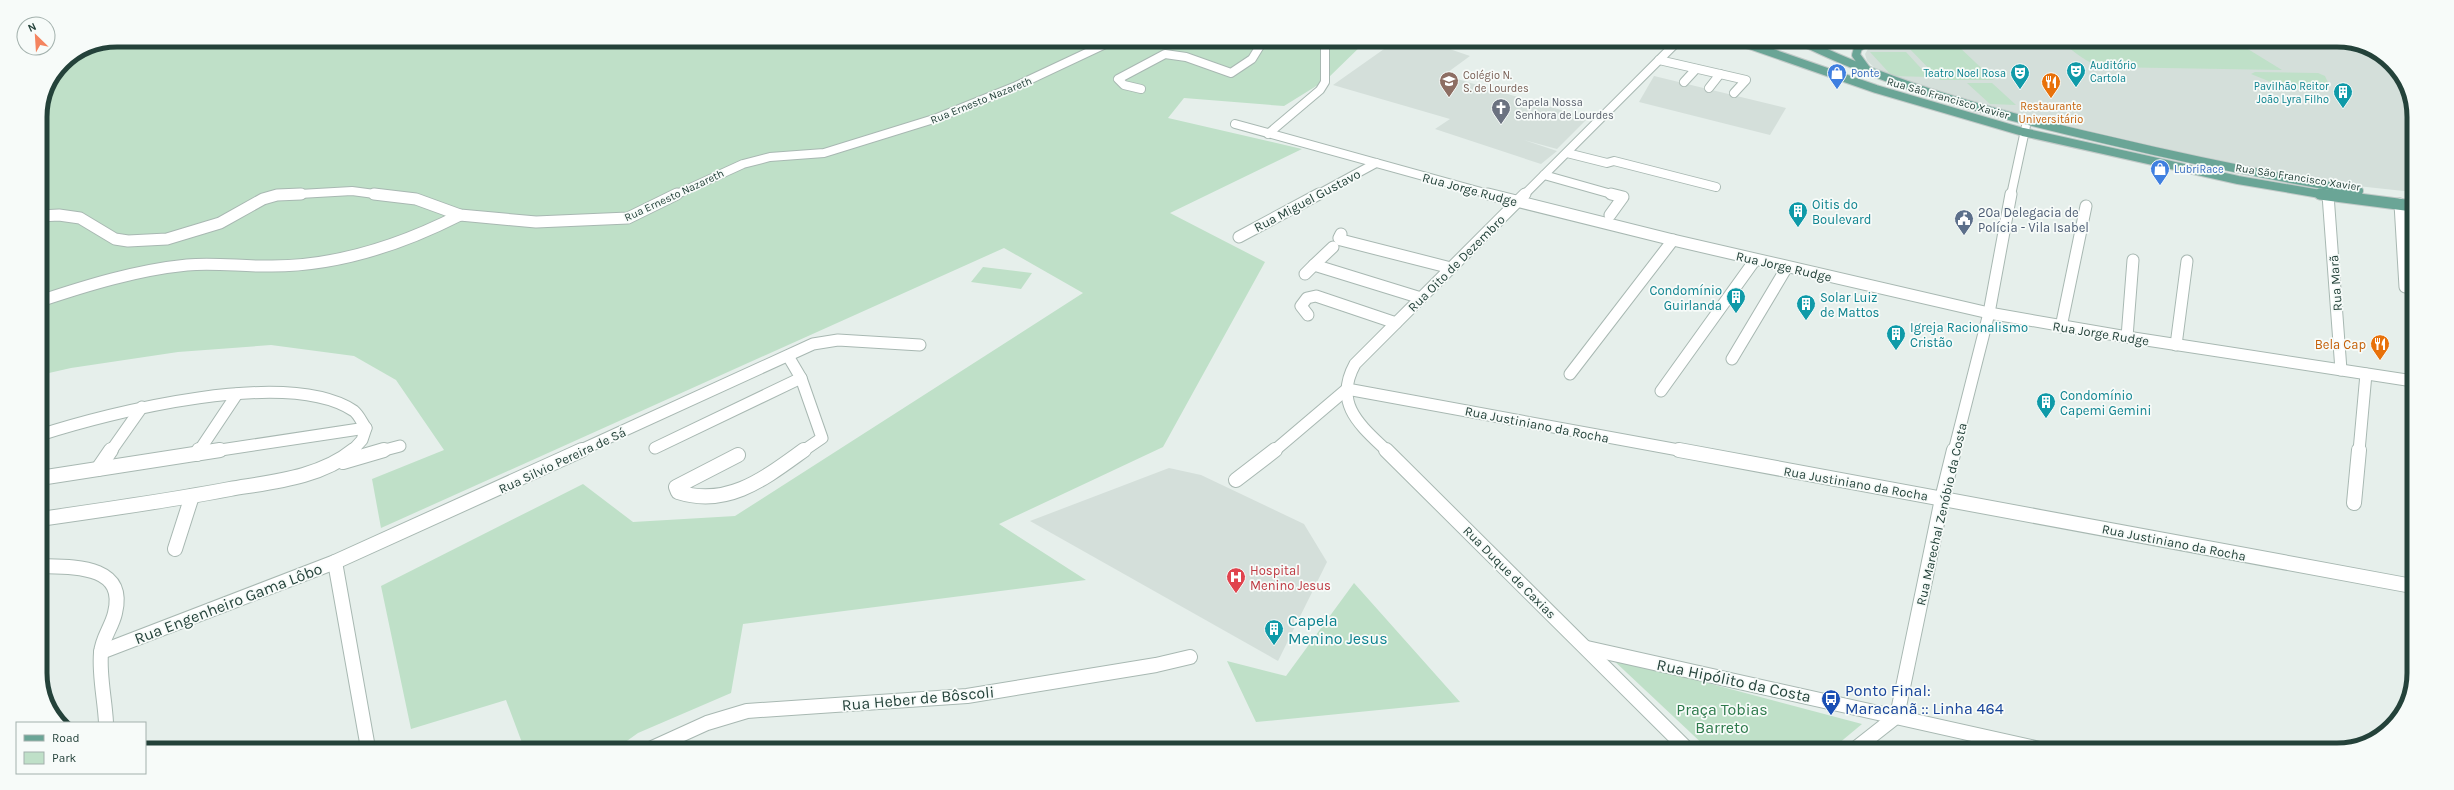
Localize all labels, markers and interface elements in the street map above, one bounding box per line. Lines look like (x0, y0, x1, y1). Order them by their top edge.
north arrow (16, 16, 56, 56)
text: N (26, 20, 38, 35)
place label: Auditório Cartola (2090, 59, 2136, 85)
theatre icon: Auditório Cartola (2065, 60, 2087, 88)
shop icon: Ponte (1826, 62, 1848, 90)
theatre icon: Teatro Noel Rosa (2009, 62, 2031, 90)
place label: Ponte (1851, 67, 1880, 80)
place label: Teatro Noel Rosa (1923, 67, 2006, 80)
place label: Colégio N. S. de Lourdes (1463, 69, 1529, 95)
school or university icon: Colégio N. S. de Lourdes (1438, 70, 1460, 98)
restaurant icon: Restaurante Universitário (2040, 71, 2062, 99)
street label: Rua Ernesto Nazareth (929, 74, 1034, 127)
street label: Rua São Francisco Xavier (1885, 75, 2010, 122)
place label: Pavilhão Reitor João Lyra Filho (2254, 80, 2329, 106)
building icon: Pavilhão Reitor João Lyra Filho (2332, 81, 2354, 109)
place label: Capela Nossa Senhora de Lourdes (1515, 96, 1614, 122)
church icon: Capela Nossa Senhora de Lourdes (1490, 97, 1512, 125)
place label: Restaurante Universitário (2019, 100, 2083, 126)
shop icon: LubriRace (2149, 158, 2171, 186)
street label: Rua São Francisco Xavier (2234, 161, 2361, 194)
place label: LubriRace (2174, 163, 2224, 176)
street label: Rua Miguel Gustavo (1251, 166, 1363, 235)
street label: Rua Ernesto Nazareth (622, 167, 726, 224)
street label: Rua Jorge Rudge (1421, 170, 1519, 209)
place label: Oitis do Boulevard (1812, 197, 1871, 227)
building icon: Oitis do Boulevard (1787, 200, 1809, 228)
place label: 20ª Delegacia de Polícia - Vila Isabel (1978, 205, 2089, 235)
public building icon: 20ª Delegacia de Polícia - Vila Isabel (1953, 208, 1975, 236)
street label: Rua Oito de Dezembro (1405, 212, 1508, 315)
street label: Rua Jorge Rudge (1735, 248, 1833, 285)
street label: Rua Marã (2326, 254, 2345, 311)
place label: Condomínio Guirlanda (1649, 283, 1722, 313)
building icon: Condomínio Guirlanda (1725, 286, 1747, 314)
place label: Solar Luiz de Mattos (1820, 290, 1880, 320)
building icon: Solar Luiz de Mattos (1795, 293, 1817, 321)
street label: Rua Jorge Rudge (2052, 318, 2151, 349)
place label: Igreja Racionalismo Cristão (1910, 320, 2028, 350)
building icon: Igreja Racionalismo Cristão (1885, 323, 1907, 351)
restaurant icon: Bela Cap (2369, 333, 2391, 361)
place label: Bela Cap (2315, 337, 2366, 352)
place label: Condomínio Capemi Gemini (2060, 388, 2151, 418)
building icon: Condomínio Capemi Gemini (2035, 391, 2057, 419)
street label: Rua Justiniano da Rocha (1464, 403, 1610, 446)
street label: Rua Marechal Zenóbio da Costa (1913, 421, 1970, 607)
street label: Rua Silvio Pereira de Sá (496, 424, 628, 497)
street label: Rua Justiniano da Rocha (1783, 463, 1929, 504)
street label: Rua Justiniano da Rocha (2101, 521, 2247, 564)
street label: Rua Duque de Caxias (1459, 523, 1559, 623)
street label: Rua Engenheiro Gama Lôbo (132, 559, 325, 648)
place label: Hospital Menino Jesus (1250, 563, 1331, 593)
hospital icon: Hospital Menino Jesus (1225, 566, 1247, 594)
place label: Capela Menino Jesus (1288, 611, 1388, 648)
building icon: Capela Menino Jesus (1263, 618, 1285, 646)
street label: Rua Hipólito da Costa (1655, 655, 1813, 706)
place label: Ponto Final: Maracanã :: Linha 464 (1845, 681, 2004, 718)
street label: Rua Heber de Bôscoli (841, 682, 995, 715)
bus stop icon: Ponto Final: Maracanã :: Linha 464 (1820, 688, 1842, 716)
park label: Praça Tobias Barreto (1676, 700, 1768, 737)
legend (16, 722, 146, 774)
text: Road (52, 731, 80, 745)
text: Park (52, 751, 77, 765)

